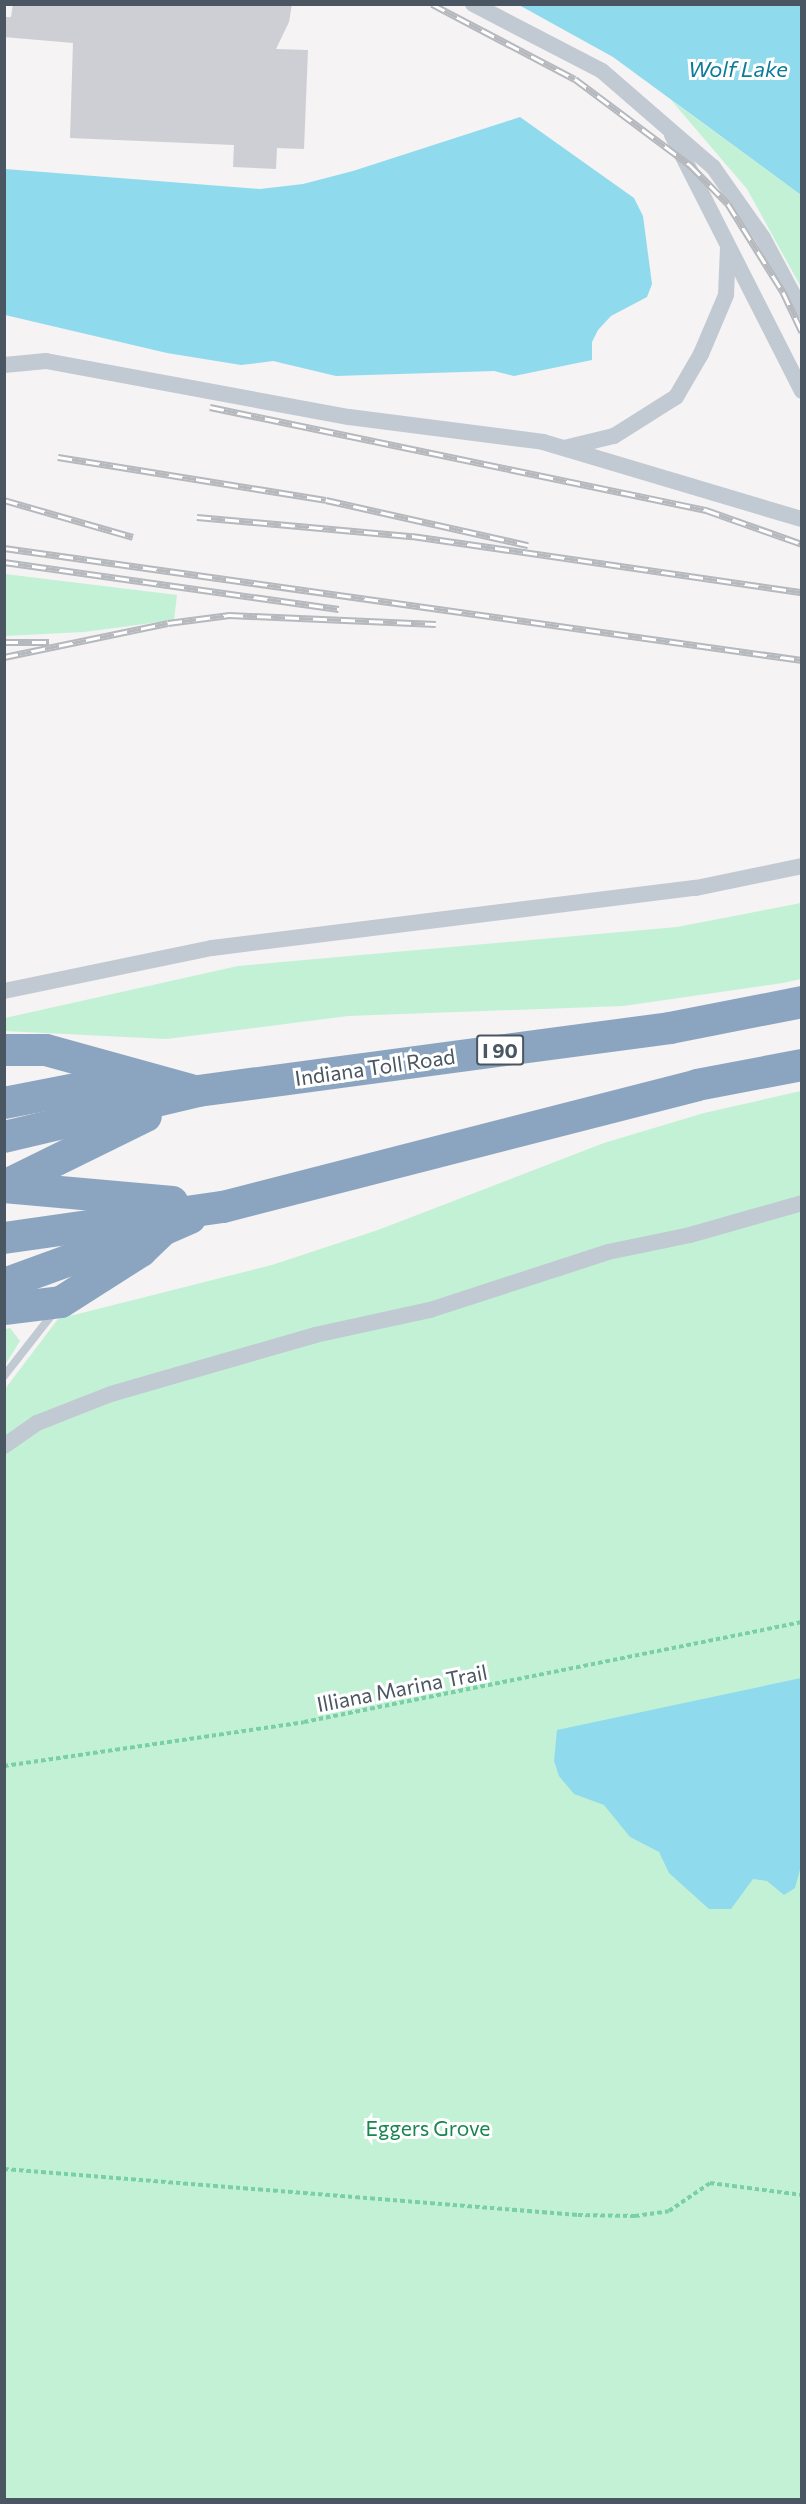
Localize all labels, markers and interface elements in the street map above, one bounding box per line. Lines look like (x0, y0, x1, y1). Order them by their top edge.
water label: Wolf Lake (688, 56, 788, 82)
road number: I 90 (476, 1033, 524, 1067)
street label: Indiana Toll Road (293, 1043, 457, 1091)
street label: Illiana Marina Trail (315, 1659, 489, 1717)
park label: Eggers Grove (366, 2115, 490, 2141)

